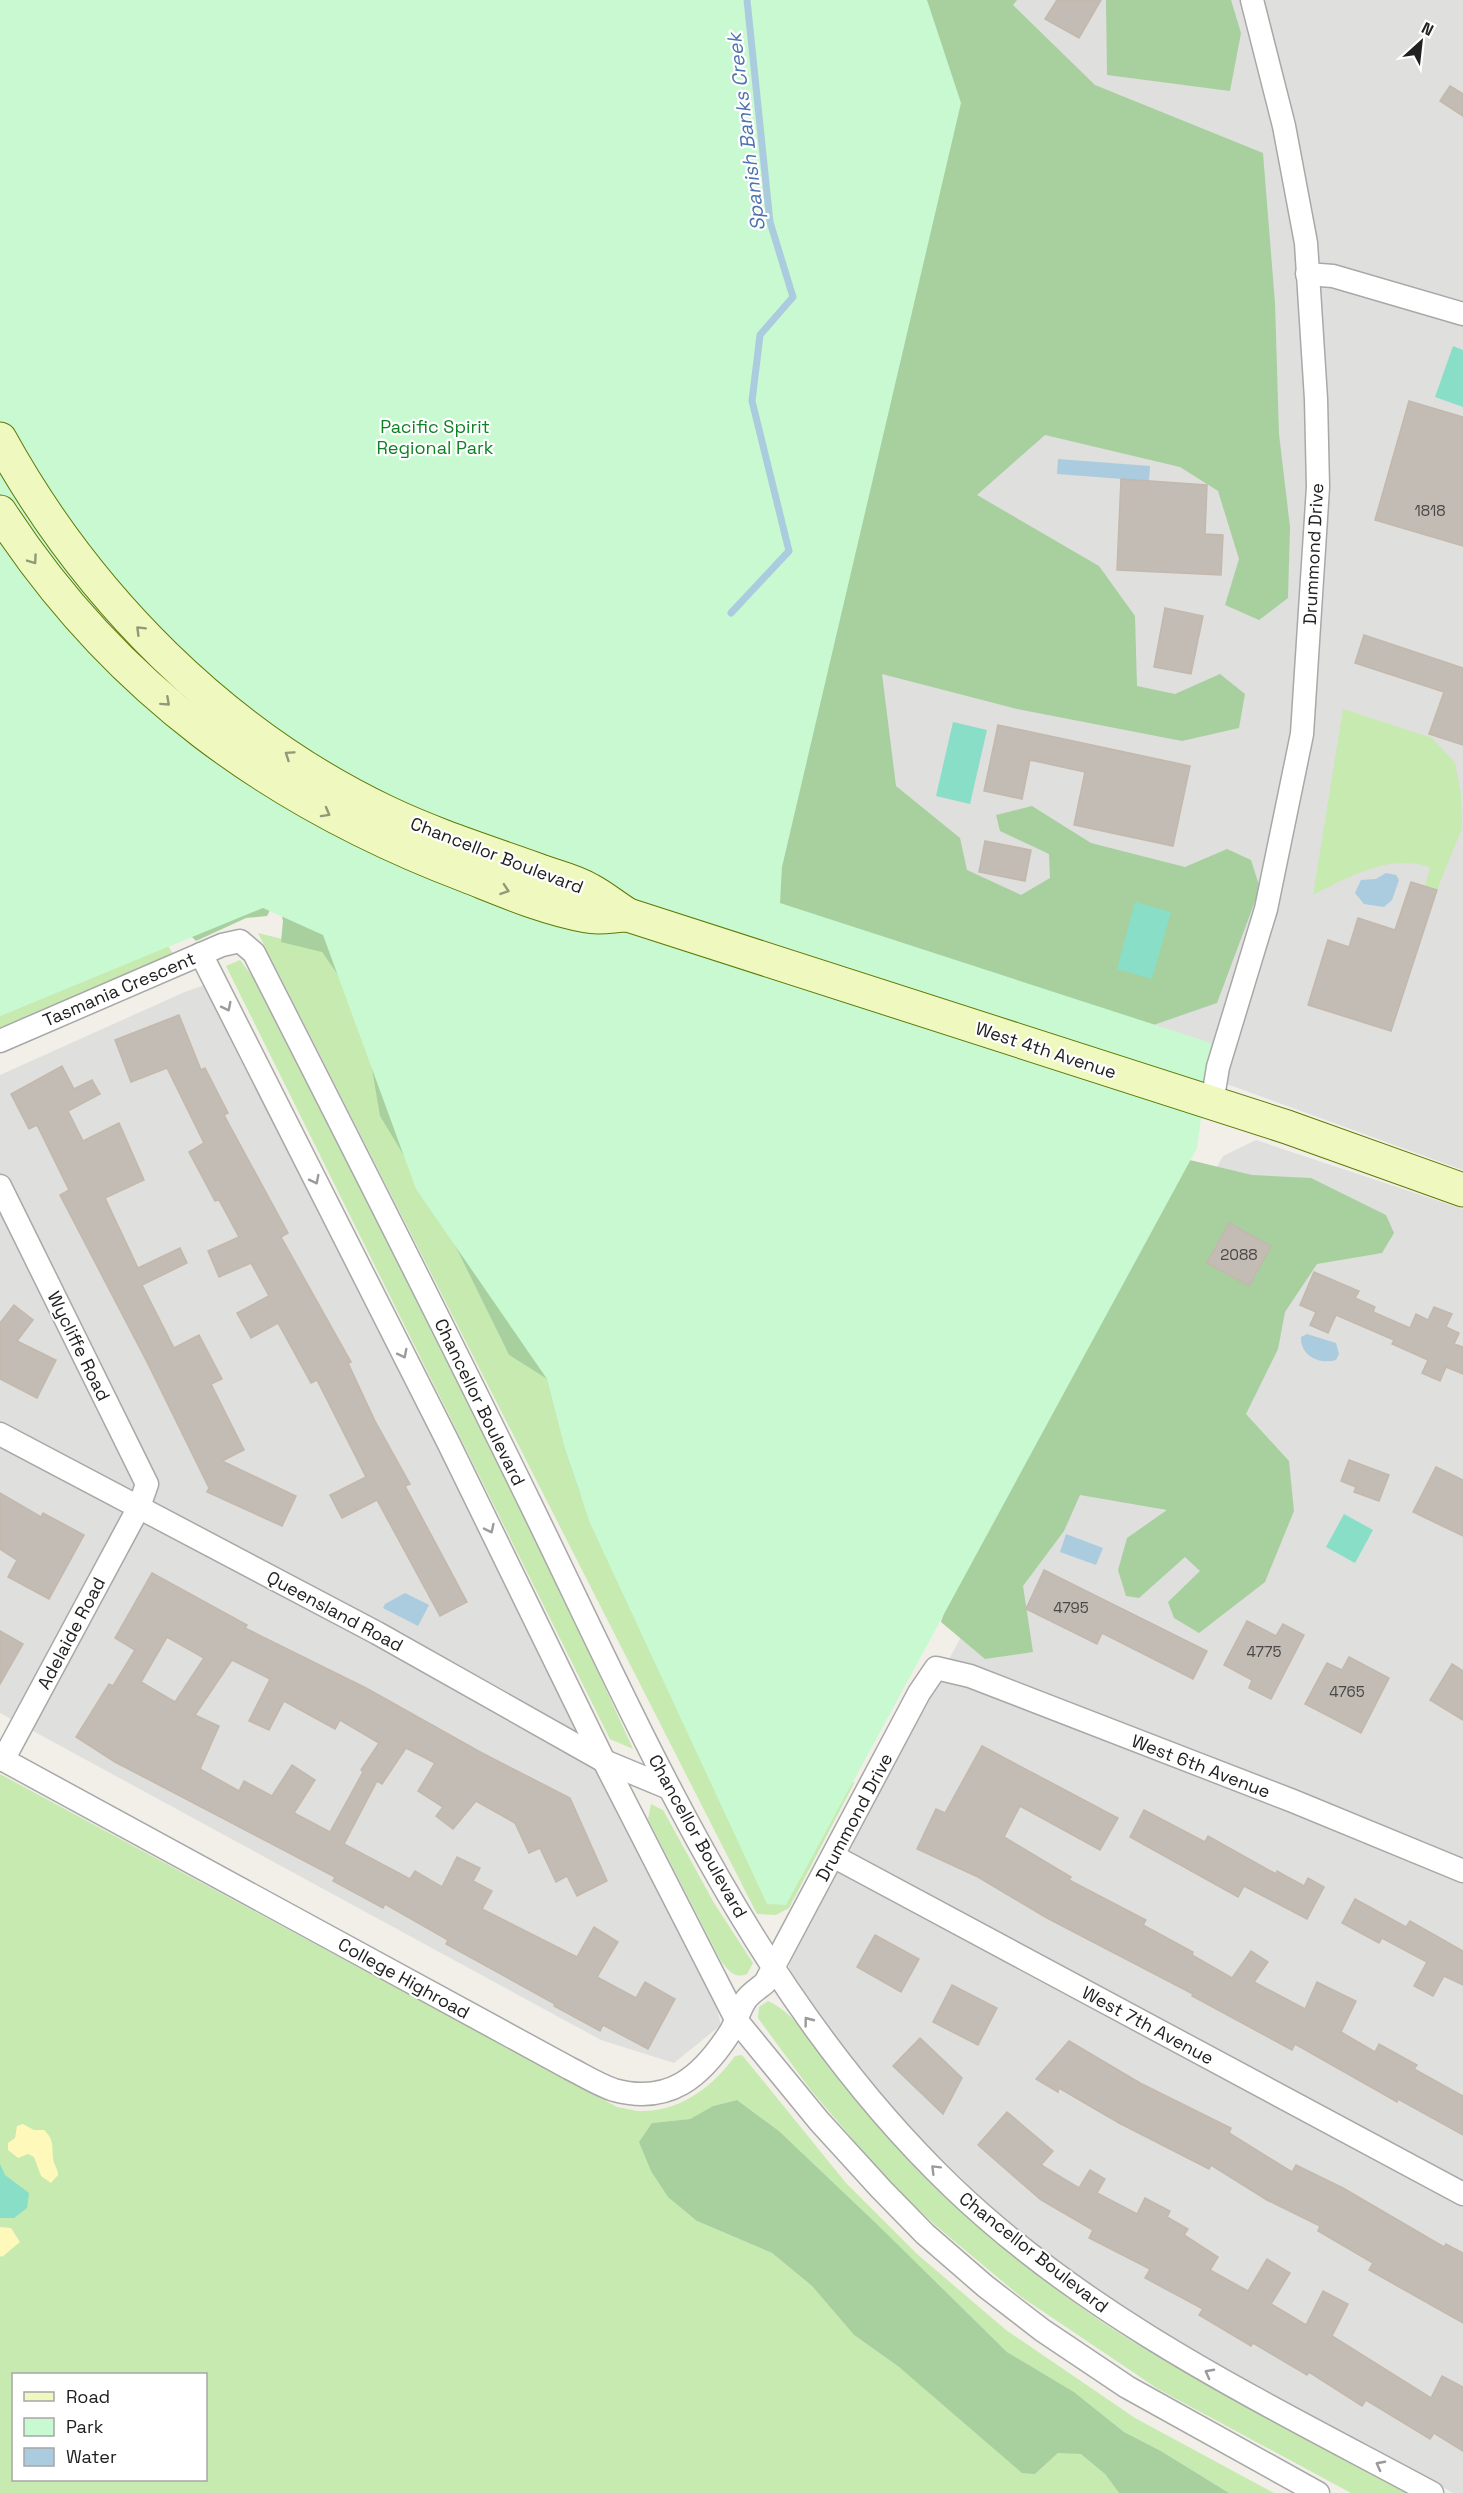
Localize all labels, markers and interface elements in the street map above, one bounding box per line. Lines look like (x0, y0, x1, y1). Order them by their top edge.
north arrow (1391, 12, 1451, 72)
text: N (1418, 17, 1437, 41)
water label: Spanish Banks Creek (721, 29, 771, 233)
park label: Pacific Spirit Regional Park (377, 415, 494, 459)
street label: Drummond Drive (1298, 482, 1328, 626)
house number: 1818 (1414, 501, 1446, 520)
one-way arrow (26, 553, 37, 564)
one-way arrow (136, 626, 146, 637)
one-way arrow (159, 695, 170, 706)
one-way arrow (285, 751, 296, 762)
one-way arrow (320, 806, 330, 817)
street label: Chancellor Boulevard (407, 811, 587, 899)
one-way arrow (499, 883, 509, 895)
street label: Tasmania Crescent (39, 946, 199, 1032)
one-way arrow (220, 1000, 231, 1011)
street label: West 4th Avenue (973, 1016, 1119, 1084)
one-way arrow (308, 1174, 320, 1185)
house number: 2088 (1220, 1245, 1258, 1264)
street label: Wycliffe Road (43, 1287, 115, 1405)
street label: Chancellor Boulevard (429, 1315, 531, 1489)
one-way arrow (396, 1348, 408, 1359)
one-way arrow (483, 1523, 495, 1534)
street label: Queensland Road (263, 1565, 407, 1657)
street label: Adelaide Road (32, 1573, 110, 1693)
house number: 4795 (1053, 1598, 1089, 1617)
house number: 4775 (1247, 1642, 1281, 1661)
house number: 4765 (1329, 1682, 1365, 1701)
street label: West 6th Avenue (1128, 1729, 1274, 1803)
street label: Drummond Drive (810, 1749, 898, 1885)
street label: Chancellor Boulevard (644, 1750, 752, 1922)
street label: College Highroad (334, 1932, 474, 2024)
street label: West 7th Avenue (1078, 1981, 1218, 2069)
one-way arrow (805, 2017, 816, 2028)
one-way arrow (931, 2166, 942, 2177)
street label: Chancellor Boulevard (955, 2187, 1113, 2317)
one-way arrow (1204, 2369, 1215, 2380)
legend (12, 2373, 207, 2481)
text: Road (66, 2385, 110, 2408)
text: Park (66, 2415, 104, 2438)
text: Water (66, 2445, 117, 2468)
one-way arrow (1376, 2461, 1386, 2472)

